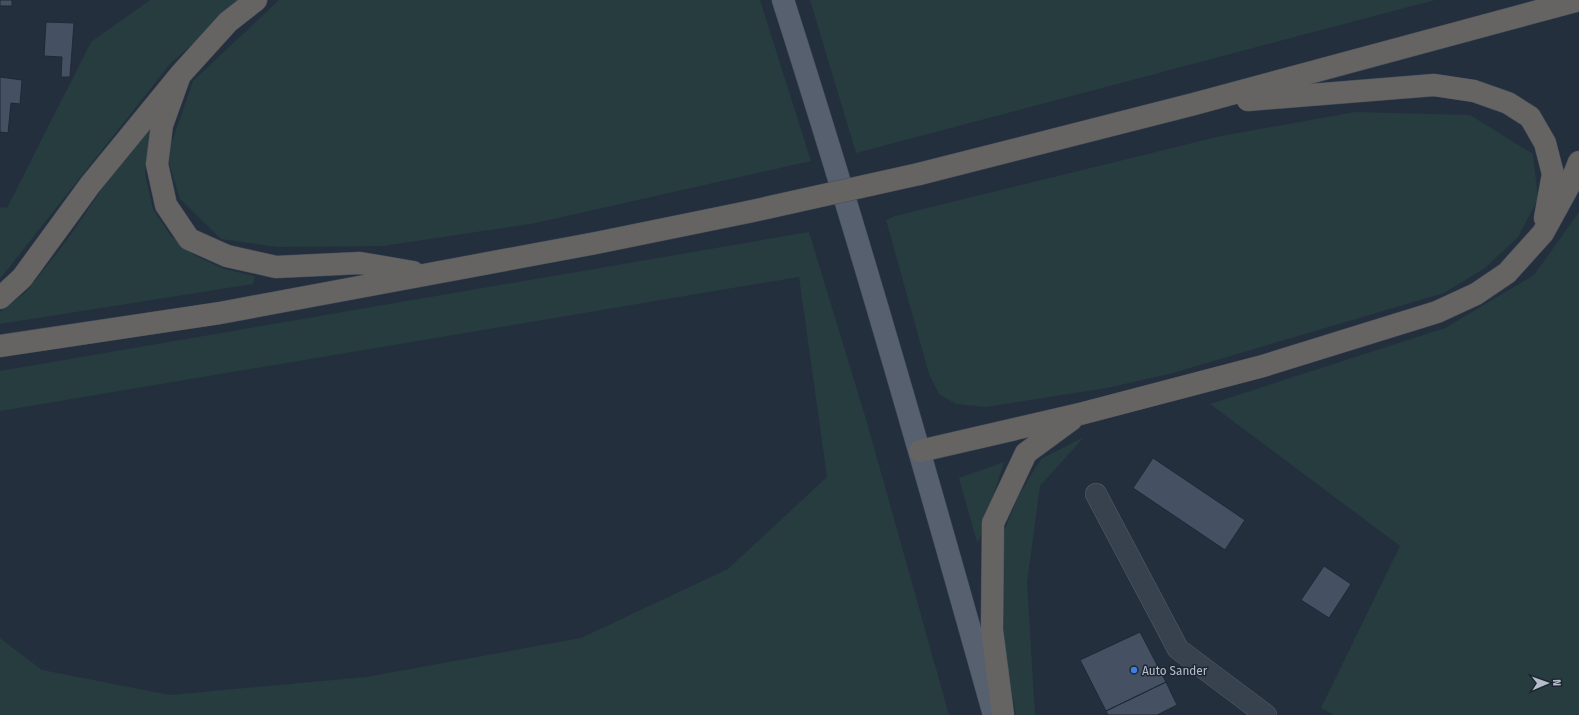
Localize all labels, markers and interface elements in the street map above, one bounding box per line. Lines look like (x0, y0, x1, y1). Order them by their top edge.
place label: Auto Sander (1142, 663, 1208, 678)
north arrow (1527, 663, 1567, 703)
marker: Auto Sander (1129, 665, 1139, 675)
text: N (1550, 679, 1563, 686)

